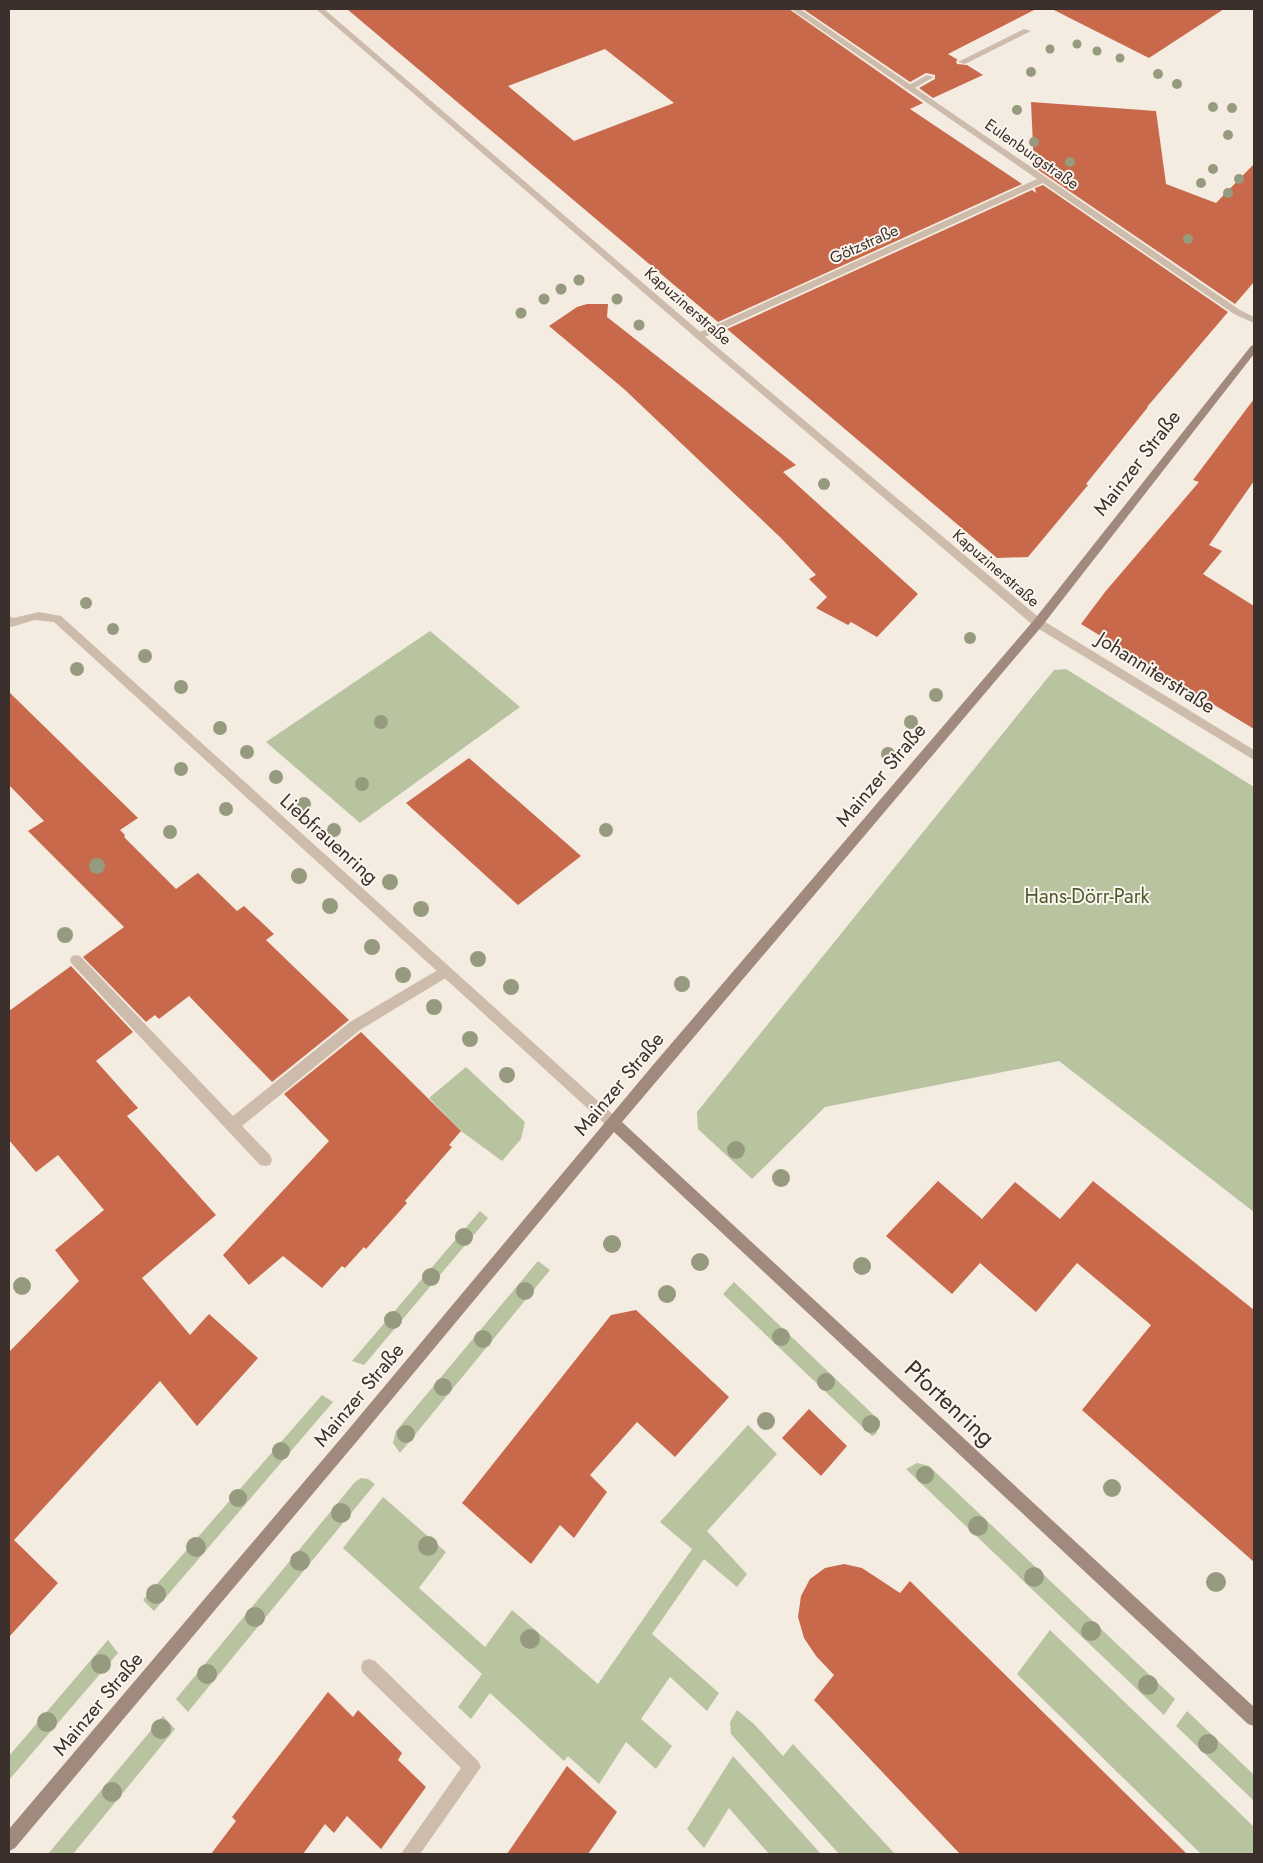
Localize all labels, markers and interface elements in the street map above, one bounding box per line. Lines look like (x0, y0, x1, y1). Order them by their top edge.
street label: Eulenburgstraße (980, 113, 1084, 195)
street label: Götzstraße (826, 219, 902, 269)
street label: Kapuzinerstraße (639, 262, 737, 350)
street label: Mainzer Straße (1086, 404, 1188, 522)
street label: Kapuzinerstraße (947, 524, 1045, 612)
street label: Johanniterstraße (1089, 623, 1221, 721)
street label: Mainzer Straße (829, 717, 933, 833)
street label: Liebfrauenring (273, 787, 385, 891)
park label: Hans-Dörr-Park (1025, 882, 1150, 911)
street label: Mainzer Straße (567, 1026, 671, 1142)
street label: Mainzer Straße (307, 1337, 411, 1453)
street label: Pfortenring (897, 1352, 1003, 1454)
street label: Mainzer Straße (46, 1646, 150, 1762)

